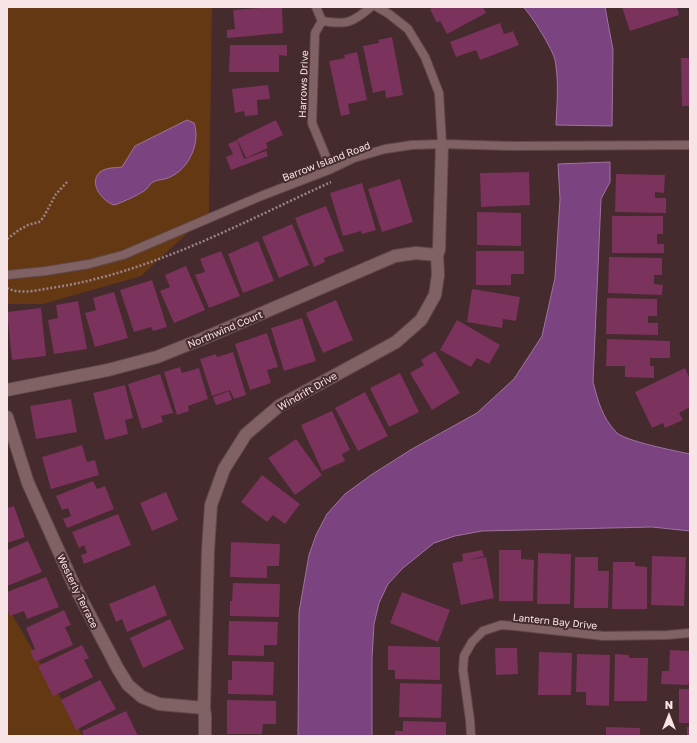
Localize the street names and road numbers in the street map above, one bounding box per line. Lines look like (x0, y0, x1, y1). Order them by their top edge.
street label: Harrows Drive (296, 50, 310, 118)
street label: Barrow Island Road (280, 139, 372, 183)
street label: Northwind Court (186, 308, 264, 350)
street label: Windrift Drive (275, 369, 339, 413)
street label: Westerly Terrace (55, 552, 101, 630)
street label: Lantern Bay Drive (512, 611, 598, 631)

